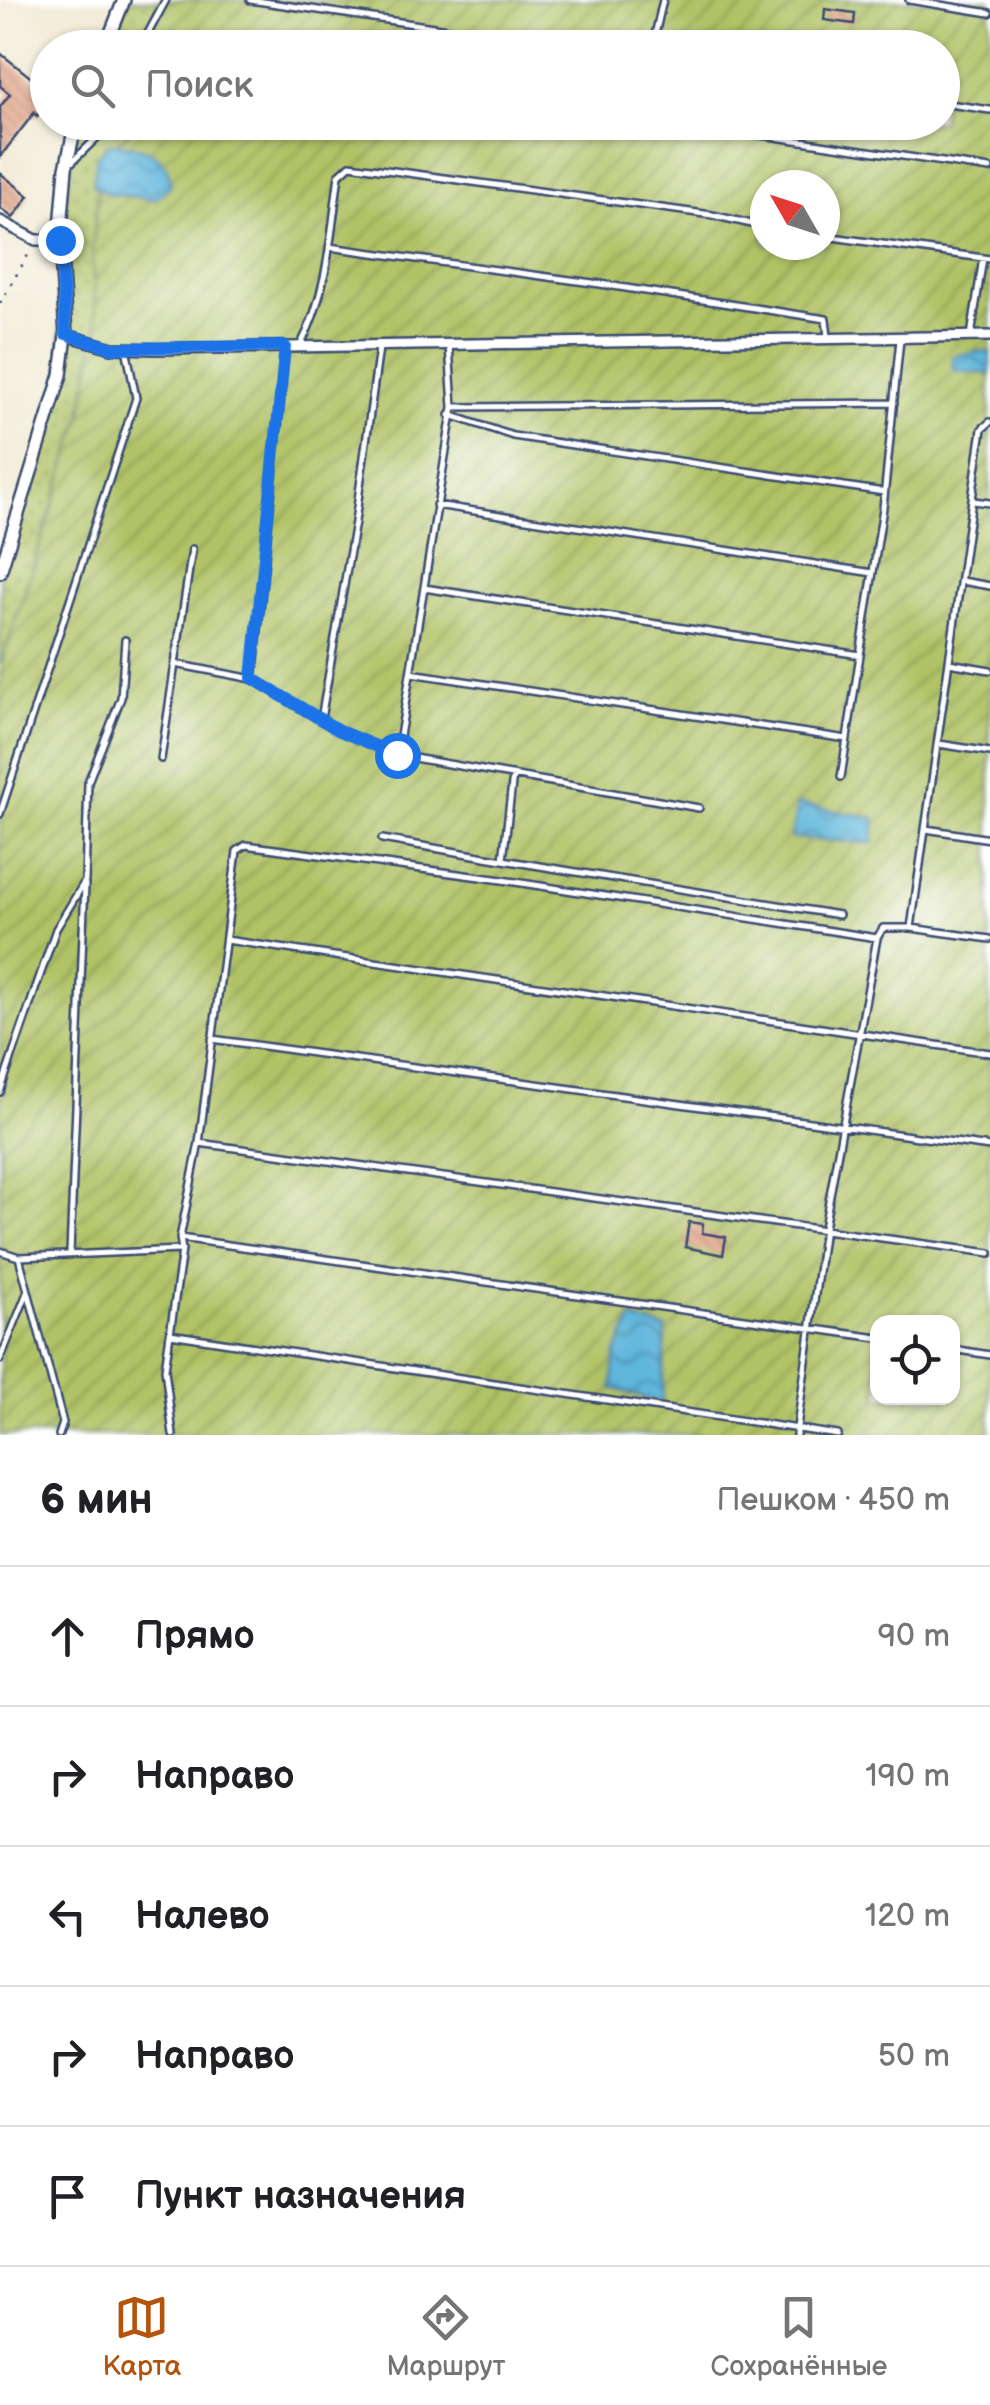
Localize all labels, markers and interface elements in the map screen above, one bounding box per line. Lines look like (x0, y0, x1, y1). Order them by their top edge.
search box (30, 30, 960, 140)
icon: search (65, 58, 120, 113)
text: Поиск (145, 63, 253, 108)
north arrow (750, 170, 840, 260)
route end (38, 218, 84, 264)
route start (375, 733, 421, 779)
map controls (870, 1315, 960, 1405)
button: locate (870, 1315, 960, 1405)
text: 6 мин (40, 1475, 153, 1526)
text: Пешком · 450 m (717, 1481, 950, 1520)
icon: ahead (40, 1609, 95, 1664)
text: Прямо (135, 1614, 254, 1659)
text: 90 m (878, 1617, 950, 1656)
icon: right (40, 1749, 95, 1804)
text: Направо (135, 1754, 294, 1799)
text: 190 m (865, 1757, 950, 1796)
icon: left (40, 1889, 95, 1944)
text: Налево (135, 1894, 270, 1939)
text: 120 m (865, 1897, 950, 1936)
icon: right (40, 2029, 95, 2084)
text: Направо (135, 2034, 294, 2079)
text: 50 m (878, 2037, 950, 2076)
icon: arrive (40, 2169, 95, 2224)
text: Пункт назначения (135, 2174, 466, 2219)
tab: Карта (103, 2290, 181, 2383)
tab: Маршрут (386, 2290, 505, 2383)
tab: Сохранённые (711, 2290, 887, 2383)

